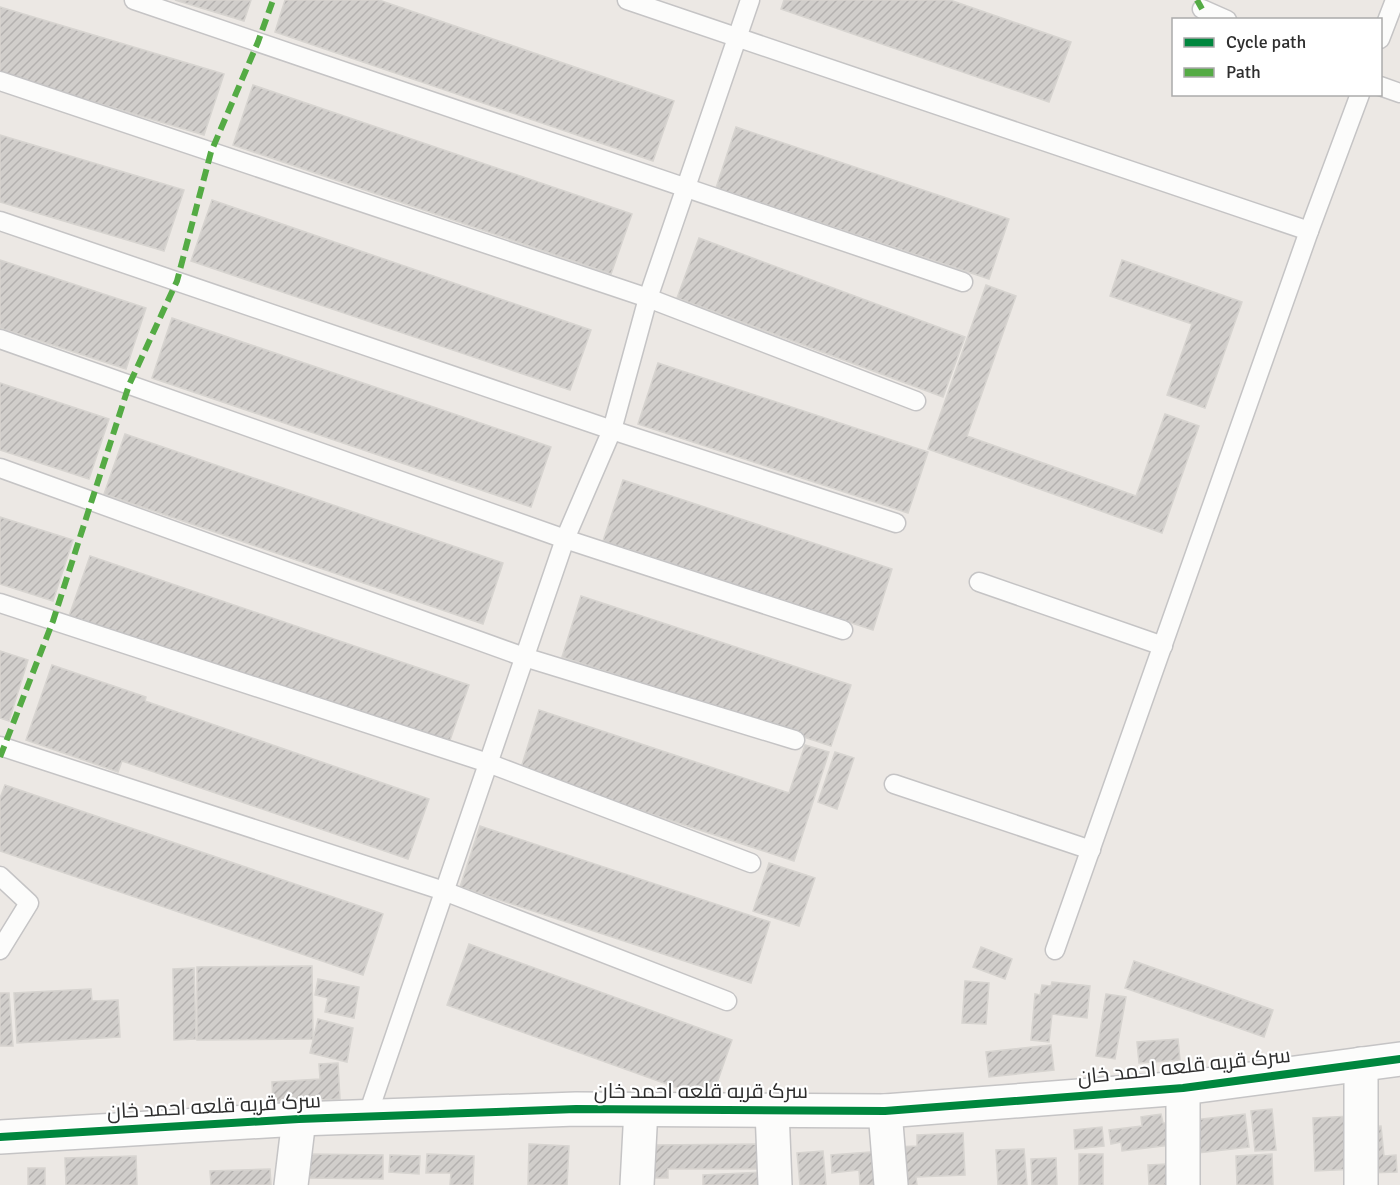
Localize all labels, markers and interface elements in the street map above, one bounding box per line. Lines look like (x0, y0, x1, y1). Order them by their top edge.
legend (1172, 18, 1382, 96)
text: Cycle path (1226, 31, 1306, 53)
text: Path (1226, 61, 1261, 83)
street label: سرک قریه قلعه احمد خان (1076, 1042, 1292, 1090)
street label: سرک قریه قلعه احمد خان (594, 1078, 808, 1104)
street label: سرک قریه قلعه احمد خان (106, 1087, 322, 1125)

